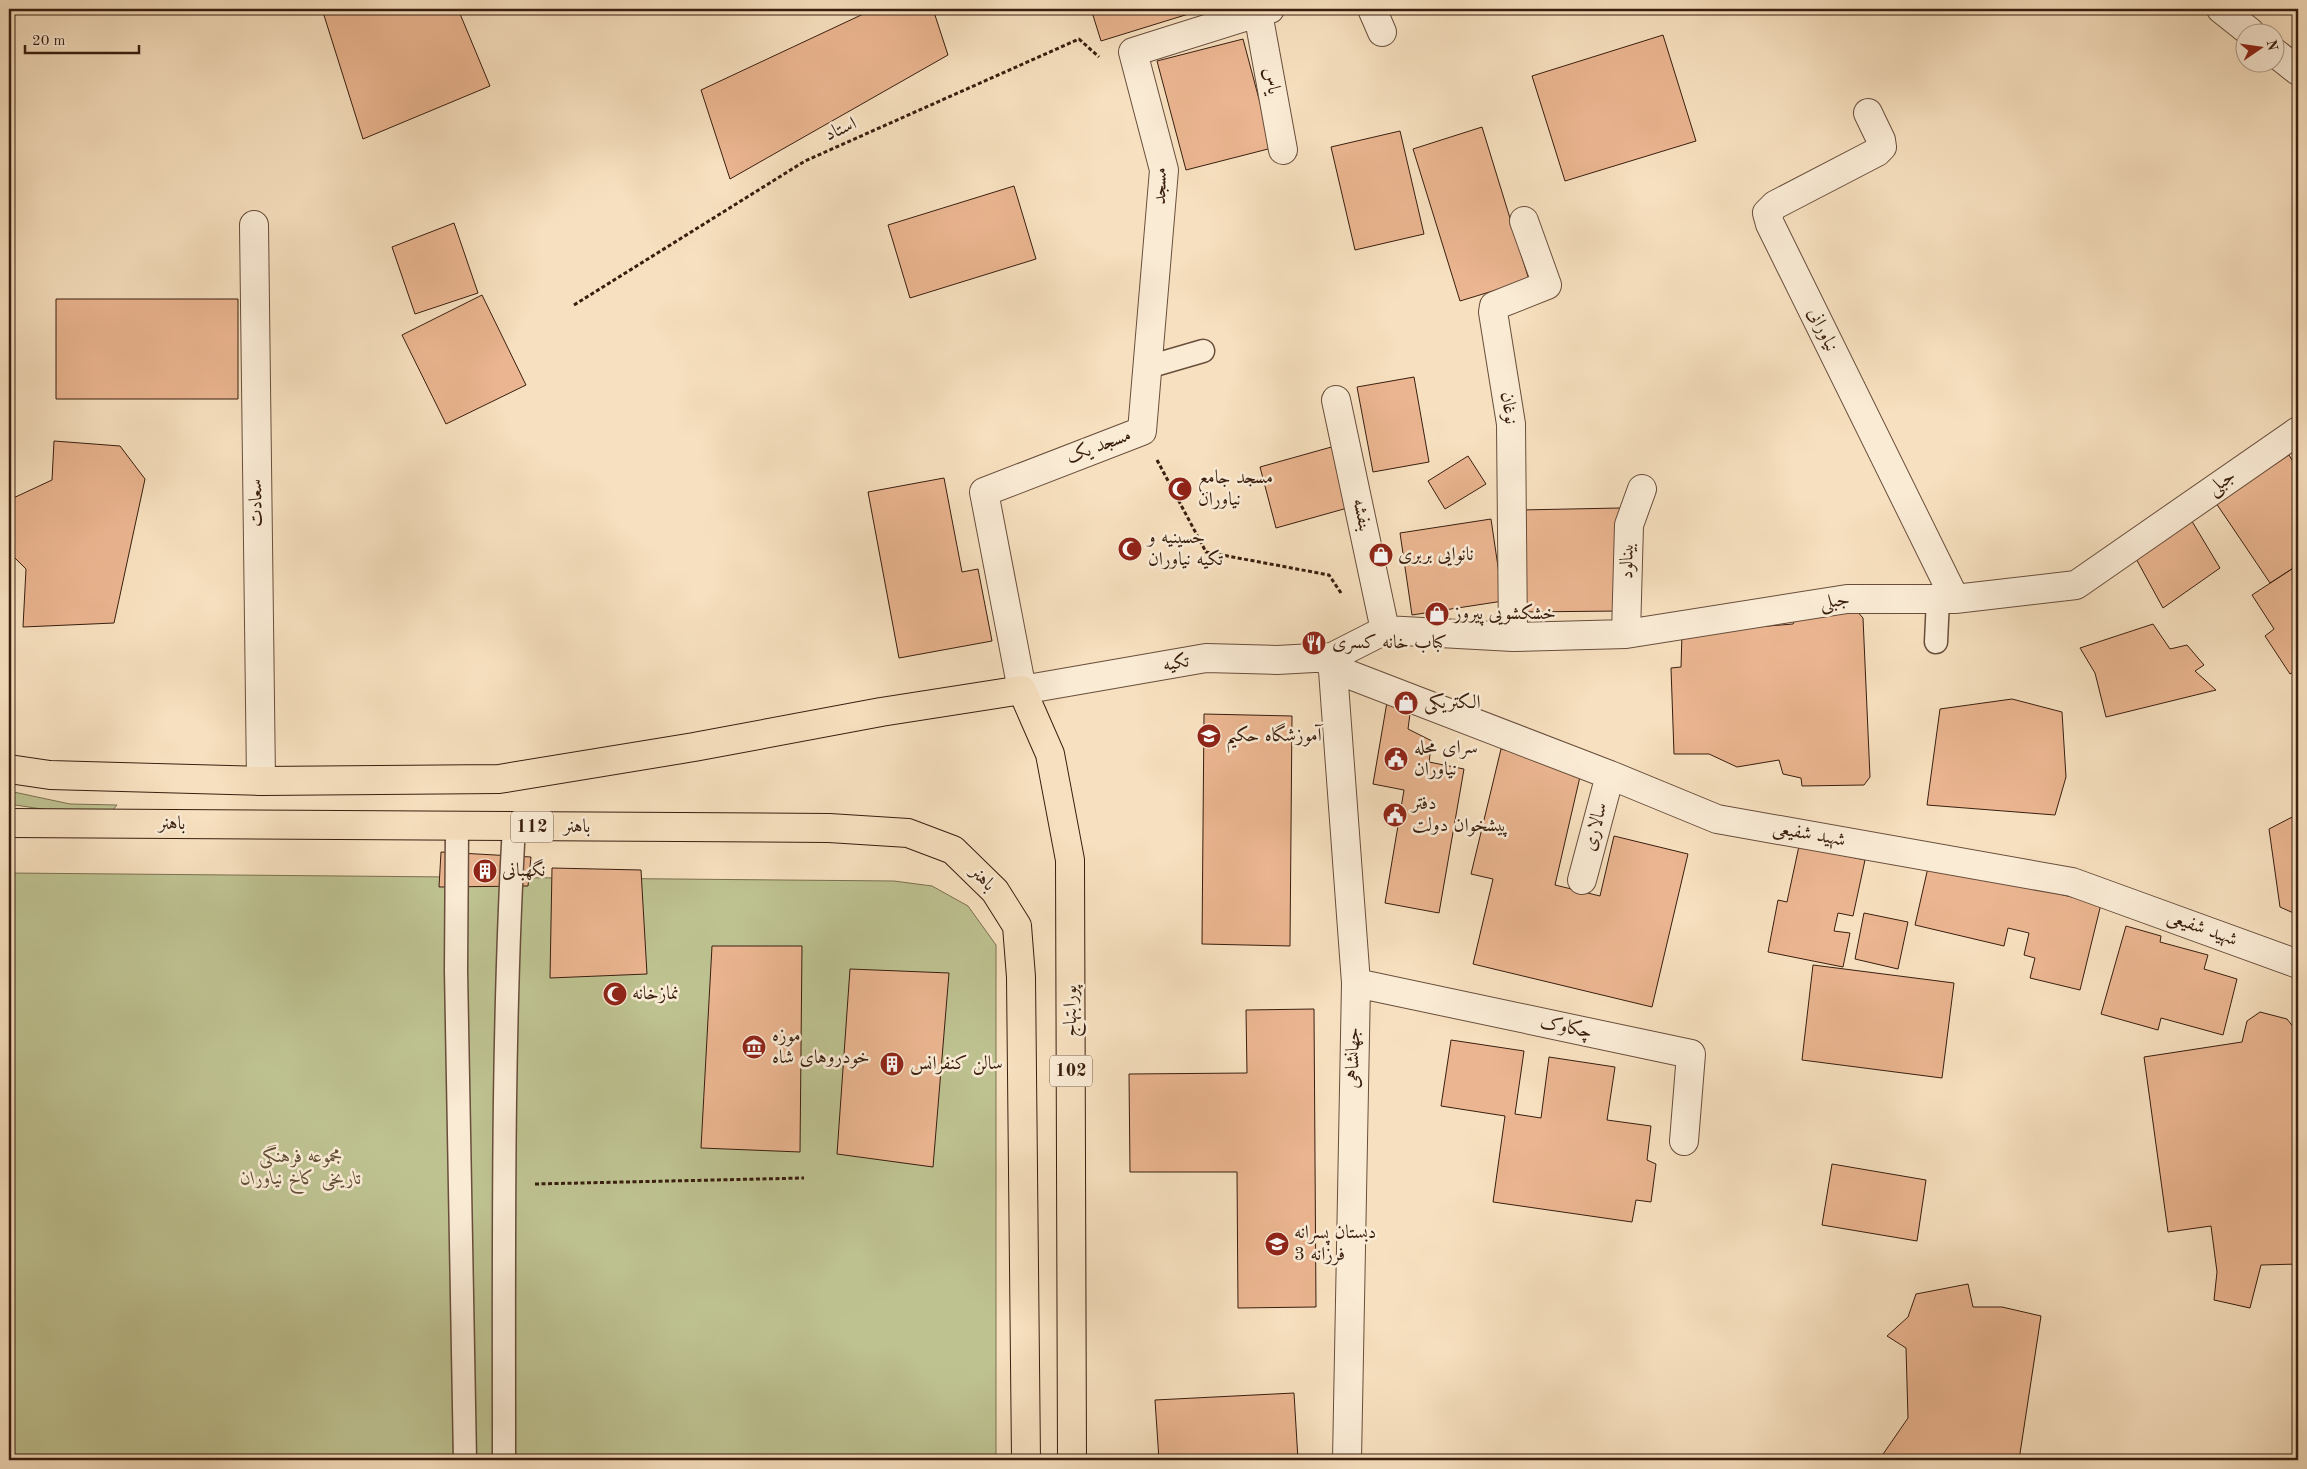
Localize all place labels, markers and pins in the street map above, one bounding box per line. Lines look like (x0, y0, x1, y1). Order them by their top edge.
place label: مسجد جامع نیاوران (1198, 469, 1273, 510)
mosque icon: مسجد جامع نیاوران (1167, 476, 1193, 502)
place label: حسینیه و تکیه نیاوران (1146, 529, 1223, 570)
mosque icon: حسینیه و تکیه نیاوران (1117, 536, 1143, 562)
shop icon: نانوایی بربری (1368, 542, 1394, 568)
place label: نانوایی بربری (1398, 546, 1474, 567)
shop icon: خشکشویی پیروز (1424, 601, 1450, 627)
place label: خشکشویی پیروز (1452, 603, 1556, 626)
restaurant icon: کباب خانه کسری (1301, 630, 1327, 656)
place label: کباب خانه کسری (1332, 633, 1447, 654)
shop icon: الکتریکی (1393, 690, 1419, 716)
place label: الکتریکی (1424, 692, 1481, 715)
place label: آموزشگاه حکیم (1226, 722, 1324, 754)
school or university icon: آموزشگاه حکیم (1196, 723, 1222, 749)
place label: سرای محله نیاوران (1414, 739, 1478, 780)
public building icon: سرای محله نیاوران (1383, 746, 1409, 772)
place label: دفتر پیشخوان دولت (1410, 795, 1508, 837)
public building icon: دفتر پیشخوان دولت (1382, 802, 1408, 828)
building icon: نگهبانی (472, 858, 498, 884)
place label: نگهبانی (502, 858, 545, 881)
mosque icon: نمازخانه (602, 981, 628, 1007)
place label: نمازخانه (632, 985, 679, 1004)
place label: موزه خودروهای شاه (772, 1027, 870, 1069)
museum icon: موزه خودروهای شاه (741, 1034, 767, 1060)
building icon: سالن کنفرانس (879, 1051, 905, 1077)
place label: سالن کنفرانس (910, 1054, 1003, 1076)
place label: دبستان پسرانه فرزانه 3 (1294, 1224, 1376, 1266)
school or university icon: دبستان پسرانه فرزانه 3 (1264, 1231, 1290, 1257)

